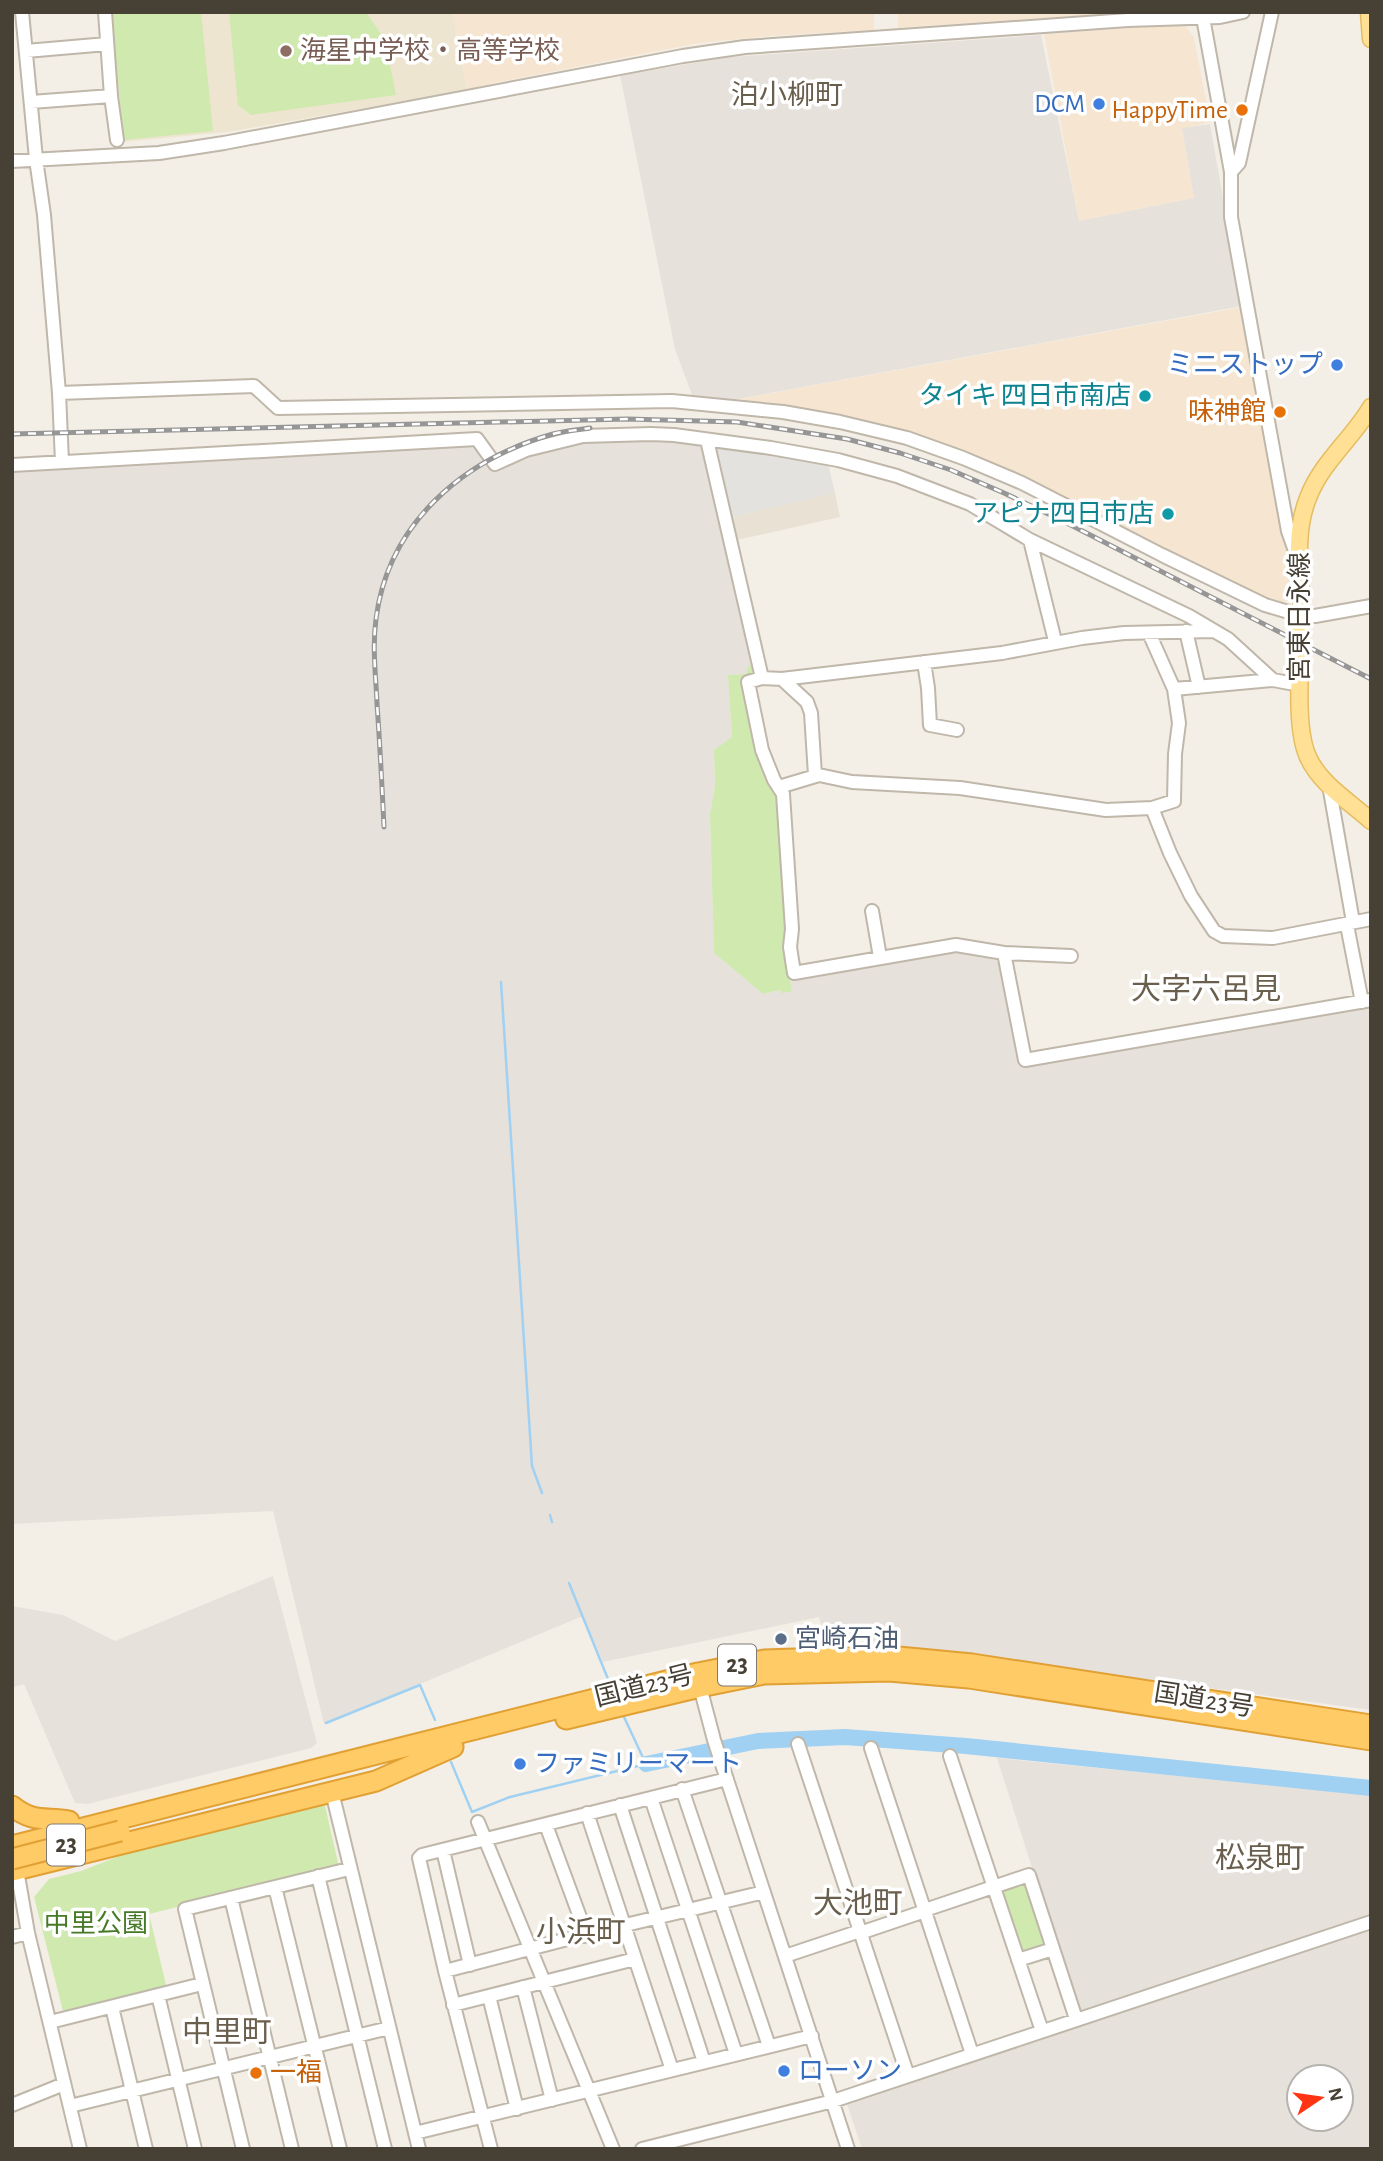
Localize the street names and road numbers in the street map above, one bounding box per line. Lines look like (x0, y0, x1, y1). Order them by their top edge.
street label: 宮東日永線 (1286, 552, 1313, 682)
road number: 23 (718, 1644, 756, 1686)
street label: 国道23号 (592, 1660, 696, 1711)
street label: 国道23号 (1152, 1678, 1256, 1721)
road number: 23 (47, 1824, 85, 1866)

